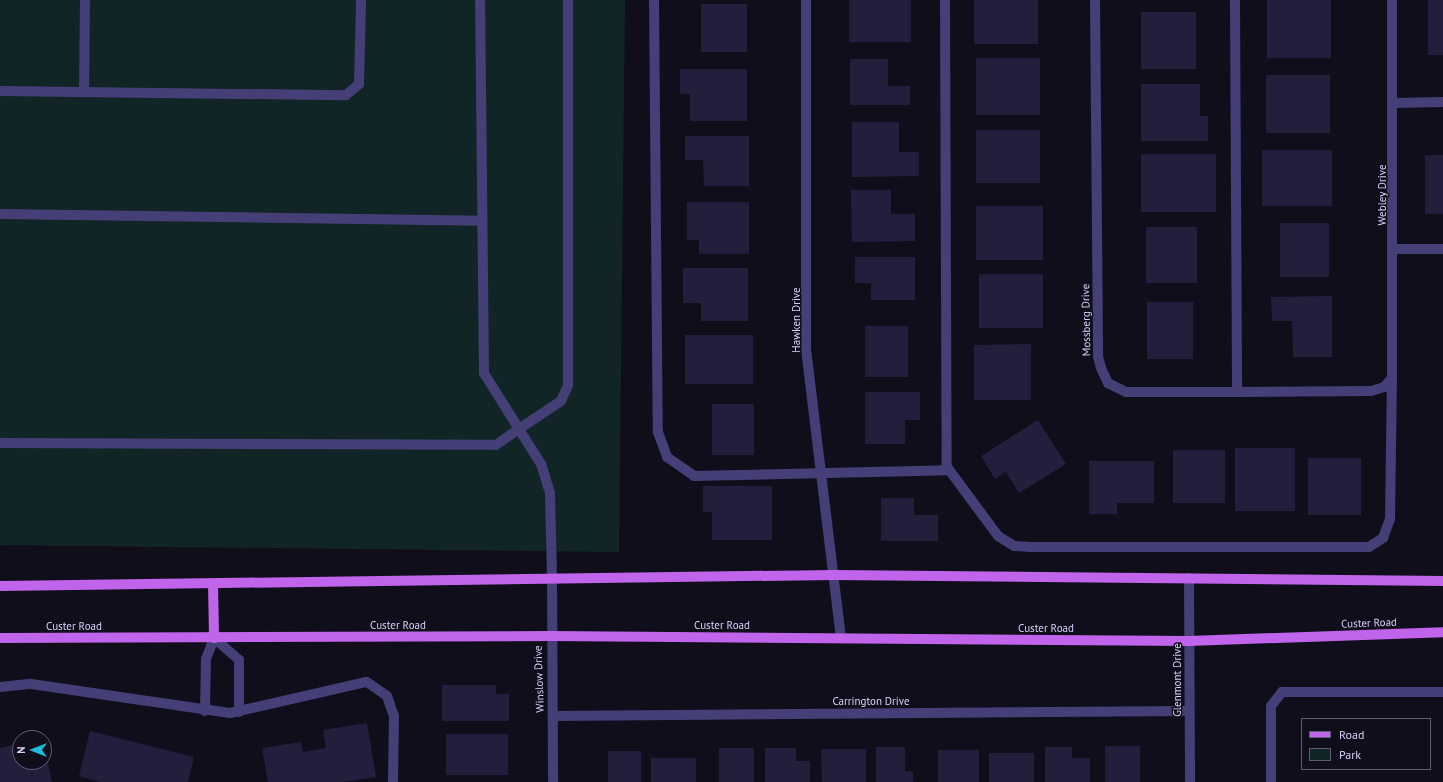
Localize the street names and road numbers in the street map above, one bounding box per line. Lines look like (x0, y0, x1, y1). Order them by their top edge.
street label: Webley Drive (1375, 164, 1389, 226)
street label: Mossberg Drive (1079, 284, 1093, 356)
street label: Hawken Drive (789, 287, 803, 353)
street label: Custer Road (1341, 615, 1397, 631)
street label: Custer Road (370, 618, 426, 632)
street label: Custer Road (694, 618, 750, 632)
street label: Custer Road (46, 619, 102, 633)
street label: Custer Road (1018, 621, 1074, 635)
street label: Glenmont Drive (1170, 643, 1184, 717)
street label: Winslow Drive (531, 645, 547, 713)
street label: Carrington Drive (832, 694, 910, 708)

